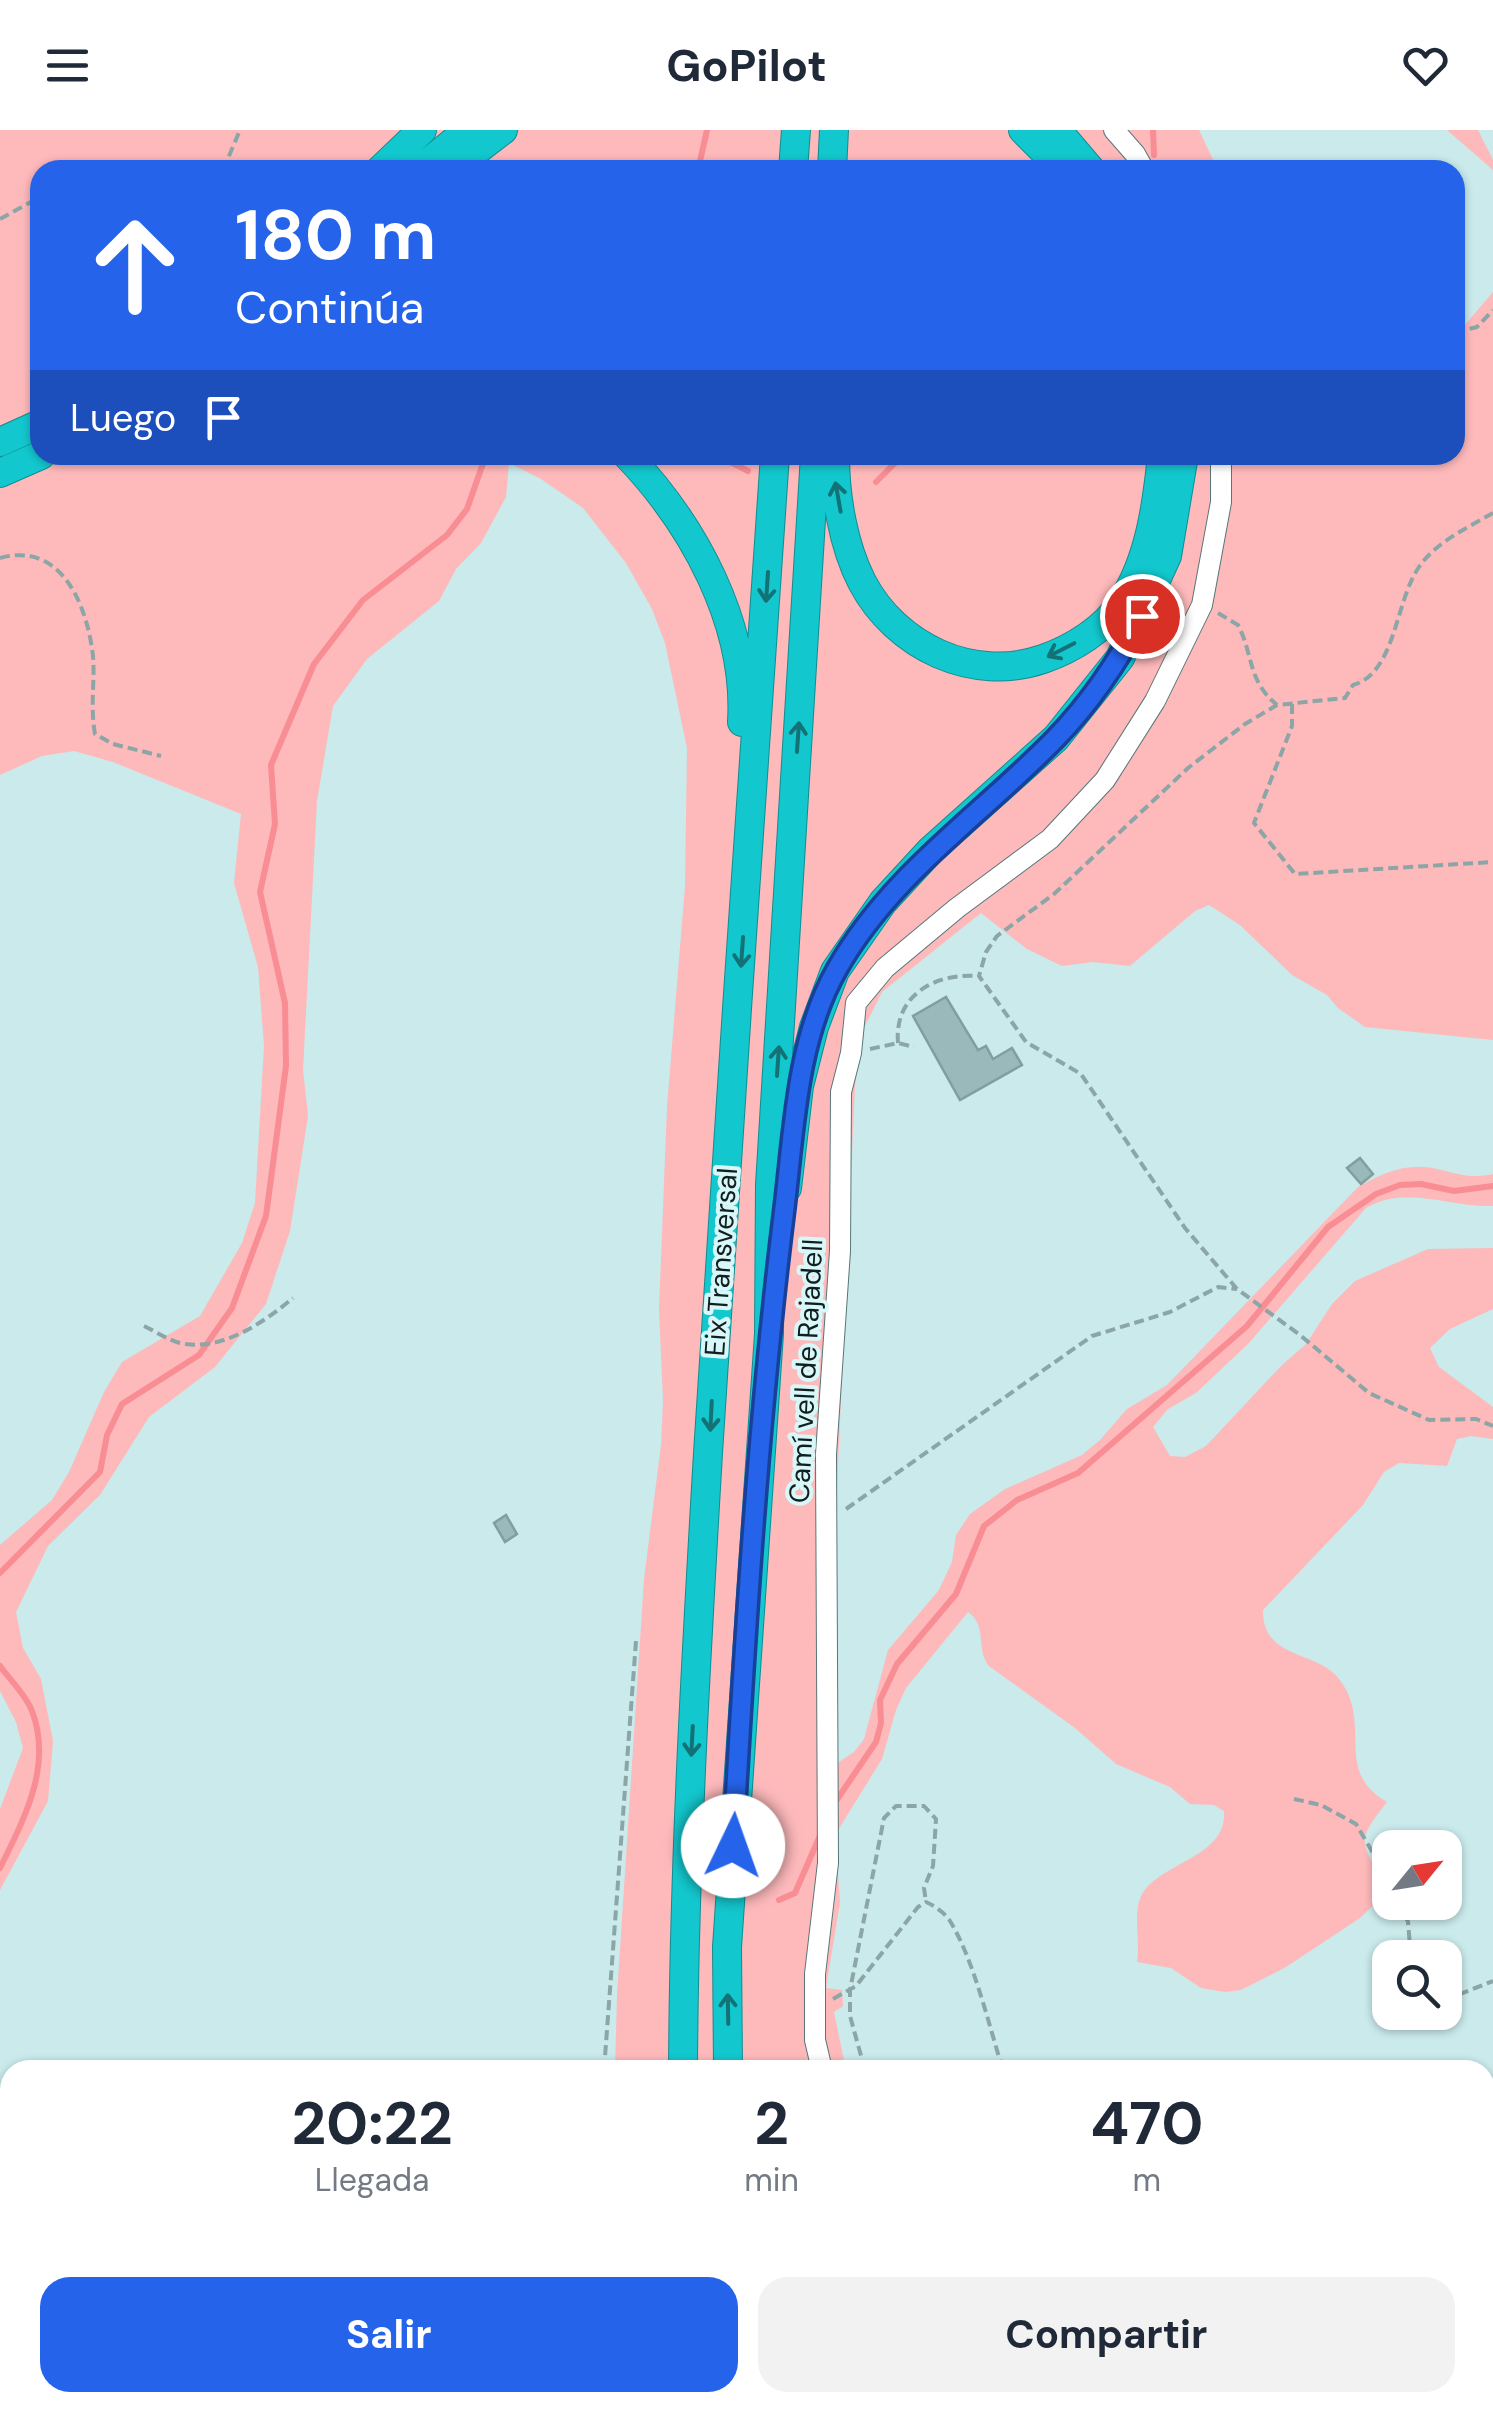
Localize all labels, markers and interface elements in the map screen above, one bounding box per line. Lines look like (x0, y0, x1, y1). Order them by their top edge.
text: GoPilot (666, 36, 827, 95)
icon: menu (40, 38, 95, 93)
icon: heart (1398, 38, 1453, 93)
text: 180 m (235, 190, 436, 281)
icon: ahead (70, 200, 200, 330)
text: Continúa (235, 278, 424, 337)
icon: arrive (196, 390, 251, 445)
text: Luego (70, 393, 176, 443)
one-way arrow (828, 481, 847, 513)
one-way arrow (757, 571, 776, 603)
pin (1100, 574, 1185, 659)
icon: arrive (1115, 589, 1170, 644)
one-way arrow (1047, 641, 1077, 660)
one-way arrow (789, 721, 808, 753)
one-way arrow (732, 936, 751, 968)
one-way arrow (769, 1046, 788, 1078)
street label: Eix Transversal (696, 1167, 746, 1357)
street label: Camí vell de Rajadell (781, 1238, 831, 1504)
one-way arrow (701, 1400, 720, 1432)
one-way arrow (682, 1724, 701, 1756)
position arrow (681, 1794, 785, 1898)
north arrow (1372, 1830, 1462, 1920)
map controls (1372, 1830, 1462, 2030)
button: search (1372, 1940, 1462, 2030)
one-way arrow (718, 1993, 737, 2025)
text: 20:22 (292, 2084, 453, 2163)
text: 2 (754, 2084, 789, 2163)
text: 470 (1090, 2084, 1203, 2163)
text: Llegada (315, 2159, 430, 2201)
text: min (744, 2159, 799, 2201)
text: m (1133, 2159, 1161, 2201)
button: Salir (40, 2277, 738, 2392)
button: Compartir (758, 2277, 1455, 2392)

